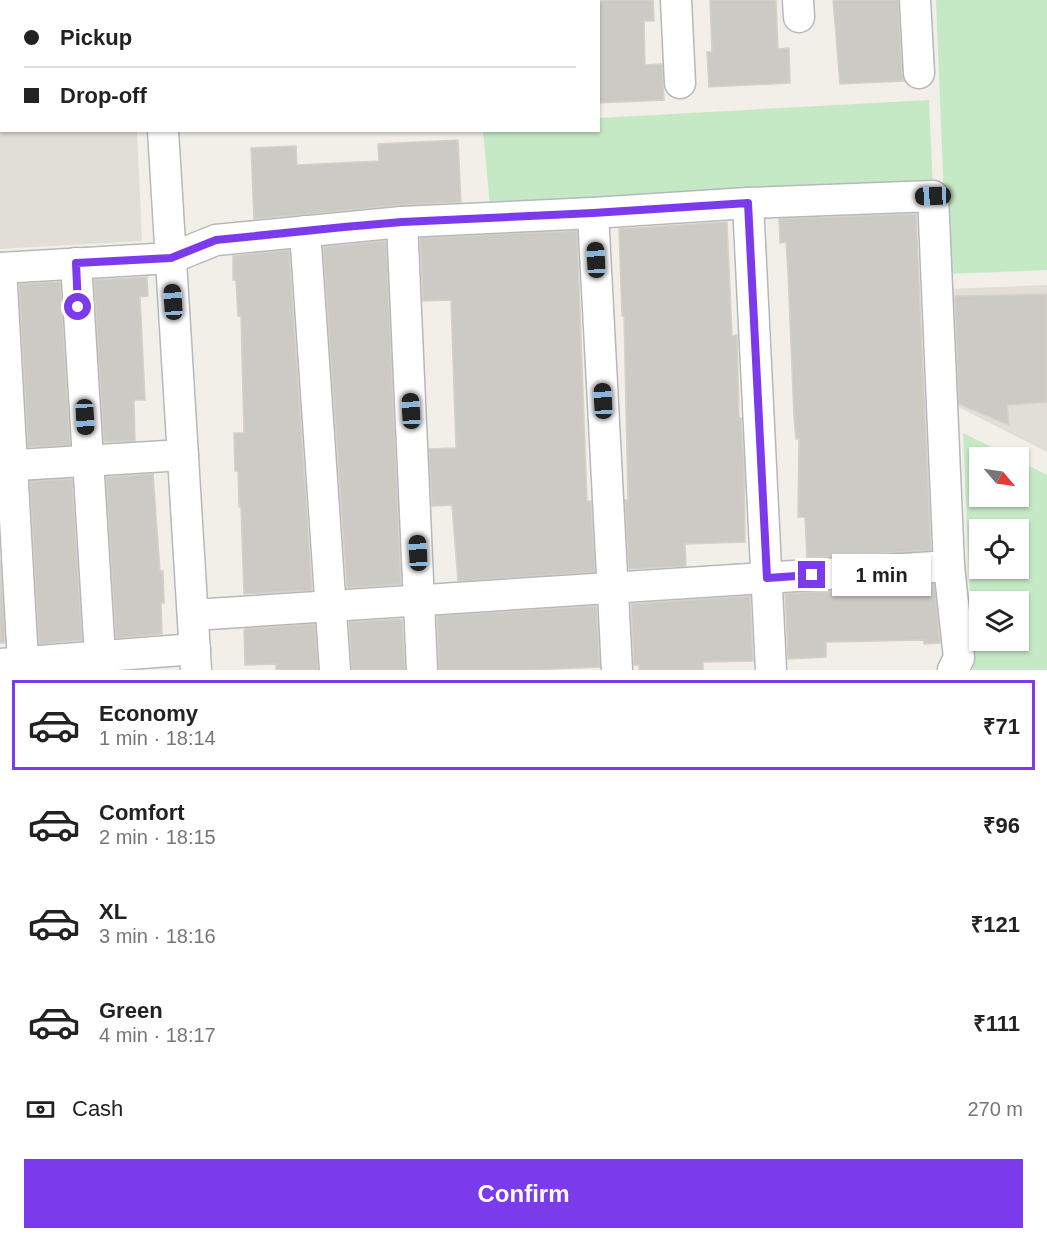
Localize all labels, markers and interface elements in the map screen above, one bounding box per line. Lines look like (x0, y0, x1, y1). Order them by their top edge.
text: Pickup (60, 25, 132, 50)
text: Drop-off (60, 83, 147, 108)
car (915, 186, 951, 206)
car (586, 242, 606, 278)
car (163, 283, 183, 321)
route start (64, 293, 91, 320)
car (593, 383, 613, 419)
car (401, 393, 421, 429)
car (75, 399, 95, 435)
north arrow (969, 447, 1029, 507)
map controls (969, 447, 1029, 651)
button: locate (969, 519, 1029, 579)
car (408, 535, 428, 571)
callout: 1 min (833, 554, 932, 596)
route end (798, 561, 825, 588)
text: 1 min (855, 564, 908, 586)
button: layers (969, 591, 1029, 651)
icon: car (27, 698, 81, 752)
text: Economy (99, 701, 198, 726)
text: ₹71 (983, 714, 1020, 739)
text: 1 min · 18:14 (99, 727, 216, 749)
icon: car (27, 797, 81, 851)
text: Comfort (99, 800, 185, 825)
text: ₹96 (983, 813, 1020, 838)
text: 2 min · 18:15 (99, 826, 216, 848)
icon: car (27, 896, 81, 950)
text: XL (99, 899, 127, 924)
text: ₹121 (971, 912, 1020, 937)
text: 3 min · 18:16 (99, 925, 216, 947)
icon: car (27, 995, 81, 1049)
text: Green (99, 998, 163, 1023)
text: ₹111 (973, 1011, 1020, 1036)
text: 4 min · 18:17 (99, 1024, 216, 1046)
icon: cash (24, 1093, 57, 1126)
text: Cash (72, 1096, 123, 1121)
text: 270 m (967, 1098, 1023, 1120)
button: Confirm (24, 1159, 1023, 1228)

